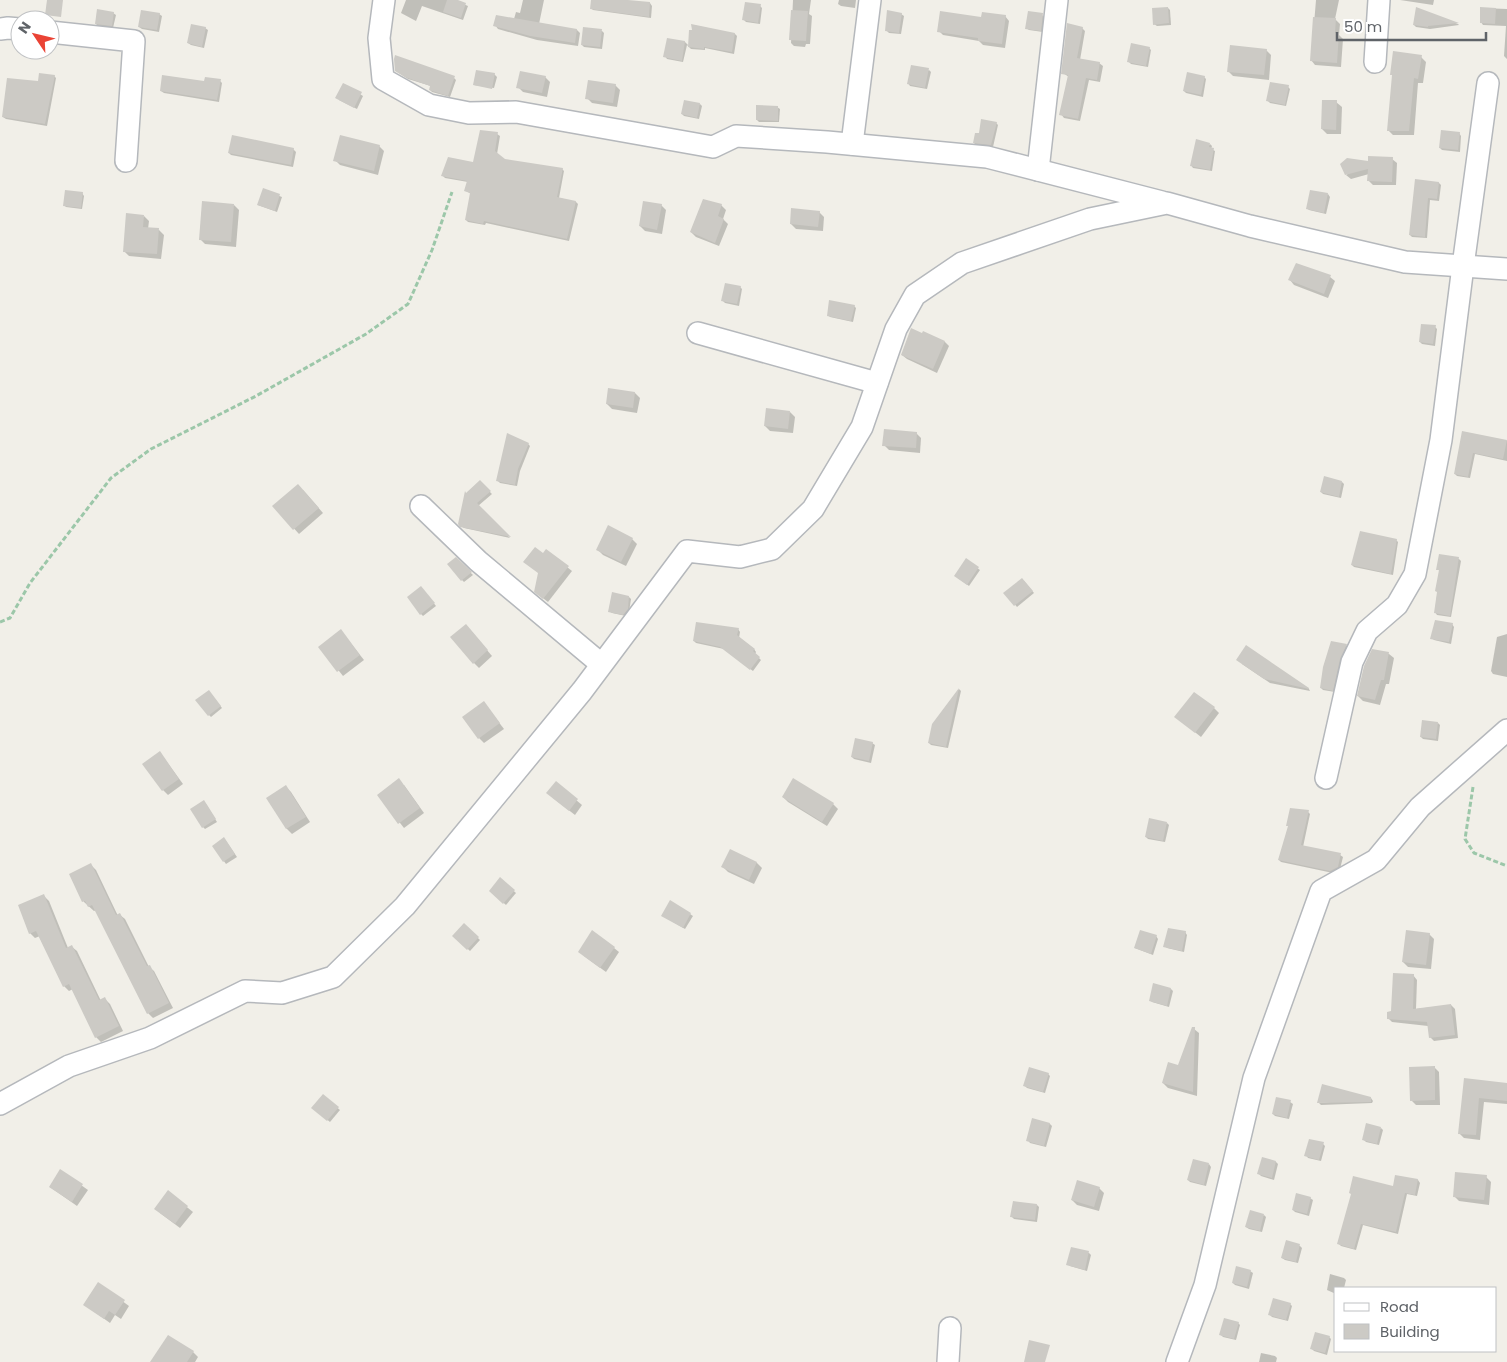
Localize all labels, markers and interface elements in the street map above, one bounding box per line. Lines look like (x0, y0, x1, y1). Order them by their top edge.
north arrow (10, 10, 60, 60)
scale bar (1337, 10, 1486, 42)
text: 50 m (1344, 16, 1382, 37)
text: N (13, 17, 36, 38)
legend (1334, 1287, 1497, 1352)
text: Road (1380, 1296, 1419, 1317)
text: Building (1380, 1321, 1440, 1342)

